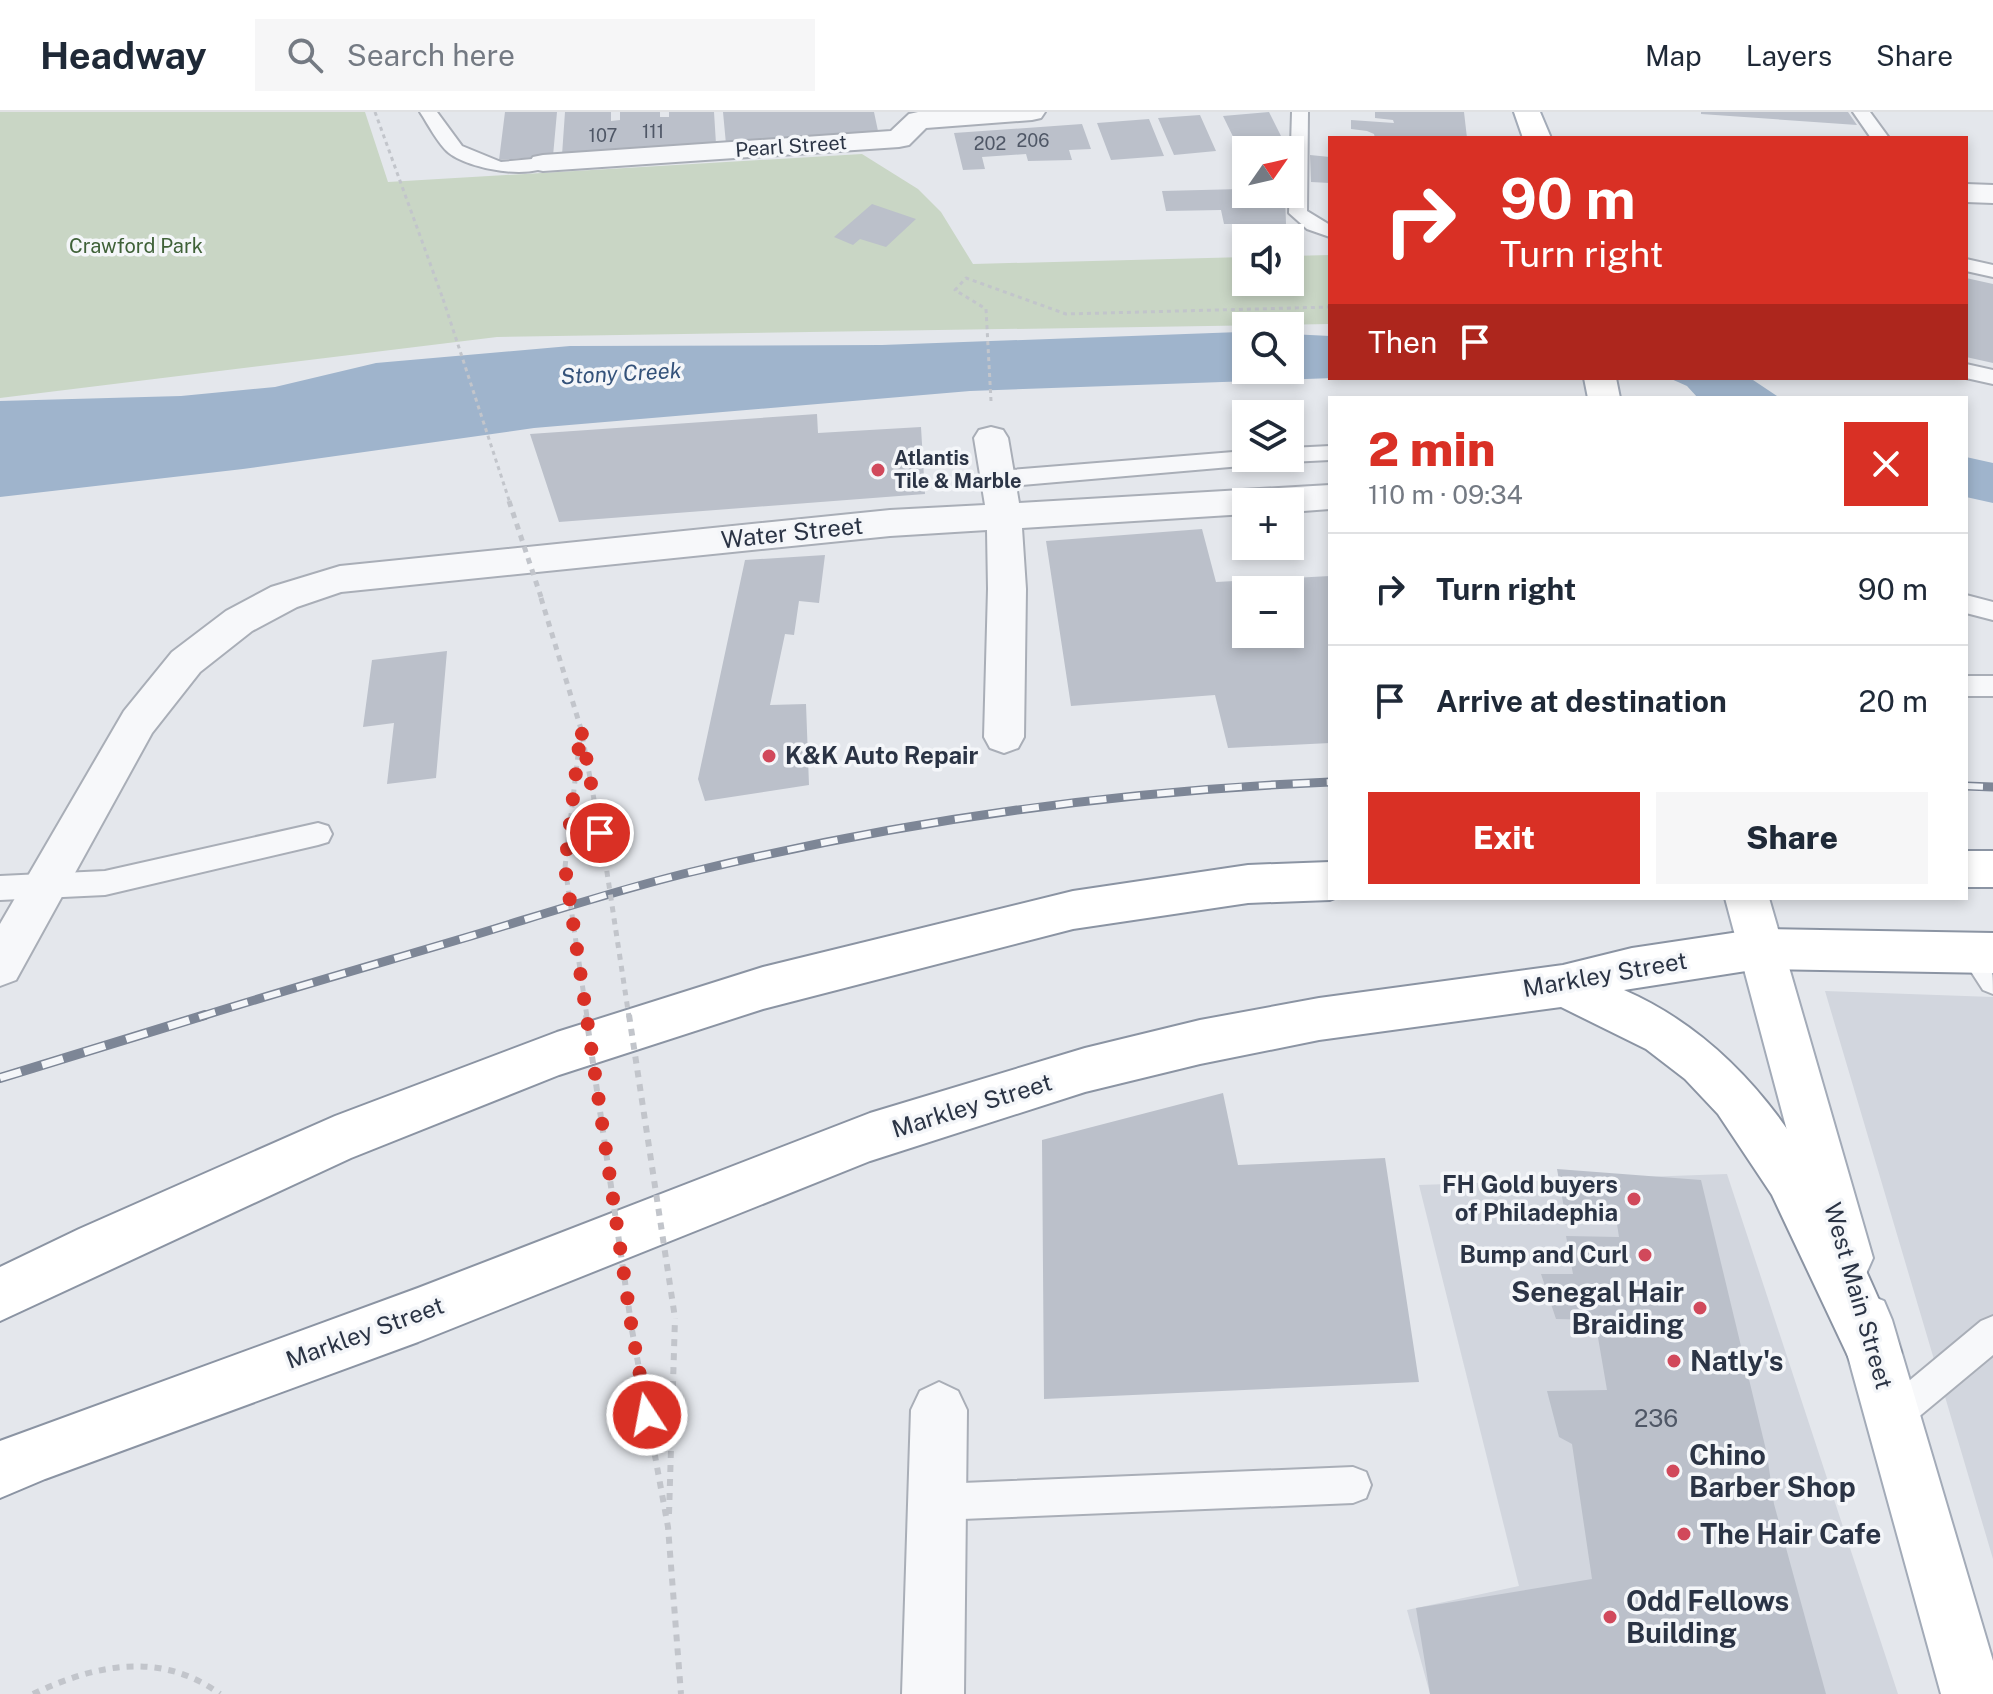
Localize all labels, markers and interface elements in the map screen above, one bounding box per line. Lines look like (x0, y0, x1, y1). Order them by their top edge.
search box (255, 19, 815, 91)
text: Headway (40, 33, 207, 78)
icon: search (283, 33, 327, 77)
text: Search here (347, 37, 515, 73)
text: Map (1645, 39, 1702, 72)
text: Layers (1746, 39, 1832, 72)
text: Share (1876, 39, 1953, 72)
house number: 111 (642, 121, 664, 142)
house number: 107 (589, 125, 617, 146)
street label: Pearl Street (734, 130, 848, 162)
house number: 206 (1017, 130, 1049, 151)
house number: 202 (974, 133, 1006, 154)
north arrow (1232, 136, 1304, 208)
map controls (1232, 136, 1304, 648)
text: 90 m (1500, 166, 1636, 232)
icon: right (1368, 168, 1472, 272)
button: sound (1232, 224, 1304, 296)
text: Turn right (1500, 233, 1663, 275)
park label: Crawford Park (69, 234, 203, 258)
button: search (1232, 312, 1304, 384)
icon: arrive (1453, 320, 1497, 364)
text: Then (1368, 324, 1437, 360)
water label: Stony Creek (560, 357, 682, 389)
button: layers (1232, 400, 1304, 472)
text: 2 min (1368, 420, 1496, 477)
button: close (1844, 422, 1928, 506)
place label: Atlantis Tile & Marble (894, 446, 1021, 493)
marker: Atlantis Tile & Marble (869, 461, 887, 479)
text: 110 m · 09:34 (1368, 479, 1523, 510)
button: + (1232, 488, 1304, 560)
street label: Water Street (720, 511, 864, 553)
icon: right (1368, 567, 1412, 611)
text: Turn right (1436, 571, 1576, 607)
text: 90 m (1858, 571, 1928, 607)
button: − (1232, 576, 1304, 648)
icon: arrive (1368, 679, 1412, 723)
text: Arrive at destination (1436, 683, 1727, 719)
text: 20 m (1859, 683, 1928, 719)
place label: K&K Auto Repair (785, 741, 978, 769)
marker: K&K Auto Repair (760, 747, 778, 765)
button: Exit (1368, 792, 1640, 884)
button: Share (1656, 792, 1928, 884)
pin (566, 799, 634, 867)
icon: arrive (578, 811, 622, 855)
street label: Markley Street (1521, 946, 1689, 1002)
street label: Markley Street (888, 1067, 1055, 1143)
place label: FH Gold buyers of Philadephia (1442, 1170, 1618, 1226)
marker: FH Gold buyers of Philadephia (1625, 1190, 1643, 1208)
street label: West Main Street (1819, 1199, 1899, 1392)
place label: Bump and Curl (1460, 1240, 1629, 1268)
marker: Bump and Curl (1636, 1246, 1654, 1264)
place label: Senegal Hair Braiding (1511, 1275, 1684, 1340)
street label: Markley Street (282, 1290, 447, 1374)
marker: Senegal Hair Braiding (1691, 1299, 1709, 1317)
place label: Natly's (1690, 1344, 1783, 1377)
marker: Natly's (1665, 1352, 1683, 1370)
position arrow (605, 1373, 689, 1457)
house number: 236 (1634, 1404, 1678, 1432)
place label: Chino Barber Shop (1689, 1438, 1856, 1503)
marker: Chino Barber Shop (1664, 1462, 1682, 1480)
place label: The Hair Cafe (1700, 1517, 1882, 1550)
marker: The Hair Cafe (1675, 1525, 1693, 1543)
place label: Odd Fellows Building (1626, 1584, 1789, 1649)
marker: Odd Fellows Building (1601, 1608, 1619, 1626)

